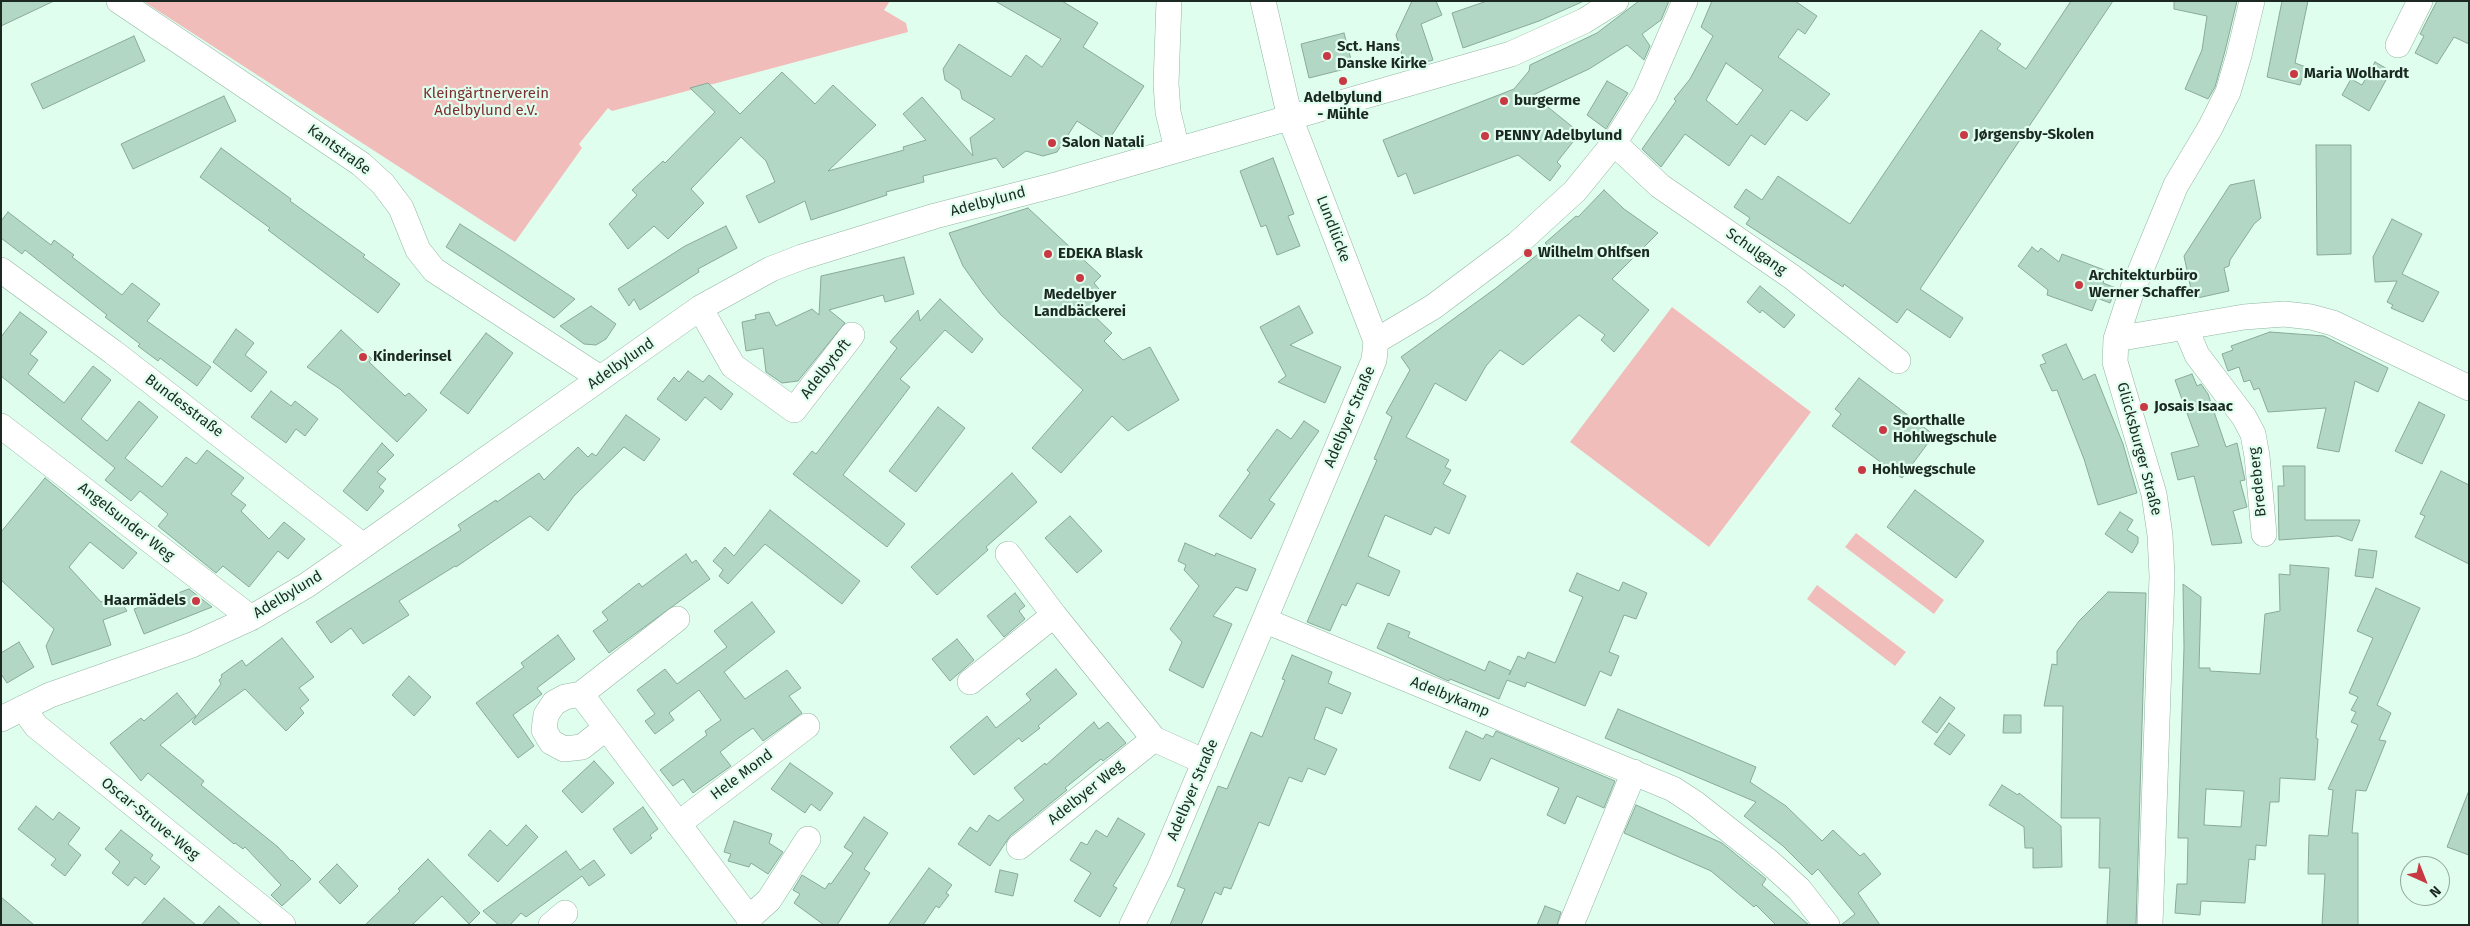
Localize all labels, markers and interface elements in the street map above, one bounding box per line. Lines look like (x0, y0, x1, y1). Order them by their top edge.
place label: Sct. Hans Danske Kirke (1337, 38, 1427, 73)
marker: Sct. Hans Danske Kirke (1321, 50, 1333, 62)
place label: Maria Wolhardt (2304, 65, 2409, 83)
marker: Maria Wolhardt (2288, 68, 2300, 80)
marker: Adelbylund - Mühle (1337, 75, 1349, 87)
park label: Kleingärtnerverein Adelbylund e.V. (423, 85, 549, 120)
place label: Adelbylund - Mühle (1304, 89, 1382, 124)
place label: burgerme (1514, 92, 1581, 110)
marker: burgerme (1498, 95, 1510, 107)
street label: Kantstraße (304, 121, 374, 179)
place label: Jørgensby-Skolen (1974, 126, 2094, 144)
place label: PENNY Adelbylund (1495, 127, 1622, 145)
marker: Jørgensby-Skolen (1958, 129, 1970, 141)
marker: PENNY Adelbylund (1479, 130, 1491, 142)
place label: Salon Natali (1062, 134, 1145, 152)
marker: Salon Natali (1046, 137, 1058, 149)
street label: Adelbylund (948, 183, 1028, 221)
street label: Lundlücke (1312, 193, 1354, 265)
street label: Schulgang (1722, 225, 1790, 279)
place label: Wilhelm Ohlfsen (1538, 244, 1650, 262)
place label: EDEKA Blask (1058, 245, 1143, 263)
marker: Wilhelm Ohlfsen (1522, 247, 1534, 259)
marker: EDEKA Blask (1042, 248, 1054, 260)
place label: Architekturbüro Werner Schaffer (2089, 267, 2200, 302)
marker: Medelbyer Landbäckerei (1074, 272, 1086, 284)
marker: Architekturbüro Werner Schaffer (2073, 279, 2085, 291)
place label: Medelbyer Landbäckerei (1034, 286, 1126, 321)
street label: Adelbylund (584, 334, 658, 394)
street label: Adelbytoft (797, 336, 855, 402)
place label: Kinderinsel (373, 348, 452, 366)
marker: Kinderinsel (357, 351, 369, 363)
street label: Adelbyer Straße (1321, 364, 1379, 470)
street label: Bundesstraße (141, 371, 227, 441)
street label: Glücksburger Straße (2113, 380, 2165, 518)
place label: Josais Isaac (2154, 398, 2233, 416)
marker: Josais Isaac (2138, 401, 2150, 413)
place label: Sporthalle Hohlwegschule (1893, 412, 1997, 447)
marker: Sporthalle Hohlwegschule (1877, 424, 1889, 436)
street label: Bredeberg (2245, 446, 2271, 518)
place label: Hohlwegschule (1872, 461, 1976, 479)
marker: Hohlwegschule (1856, 464, 1868, 476)
street label: Angelsunder Weg (74, 479, 178, 565)
street label: Adelbylund (250, 567, 326, 623)
place label: Haarmädels (104, 592, 186, 610)
marker: Haarmädels (190, 595, 202, 607)
street label: Adelbykamp (1408, 673, 1492, 721)
street label: Adelbyer Straße (1164, 737, 1222, 843)
street label: Hele Mond (707, 746, 777, 804)
street label: Adelbyer Weg (1044, 757, 1128, 829)
street label: Oscar-Struve-Weg (97, 774, 203, 864)
north arrow (2400, 856, 2450, 906)
text: N (2426, 882, 2444, 901)

